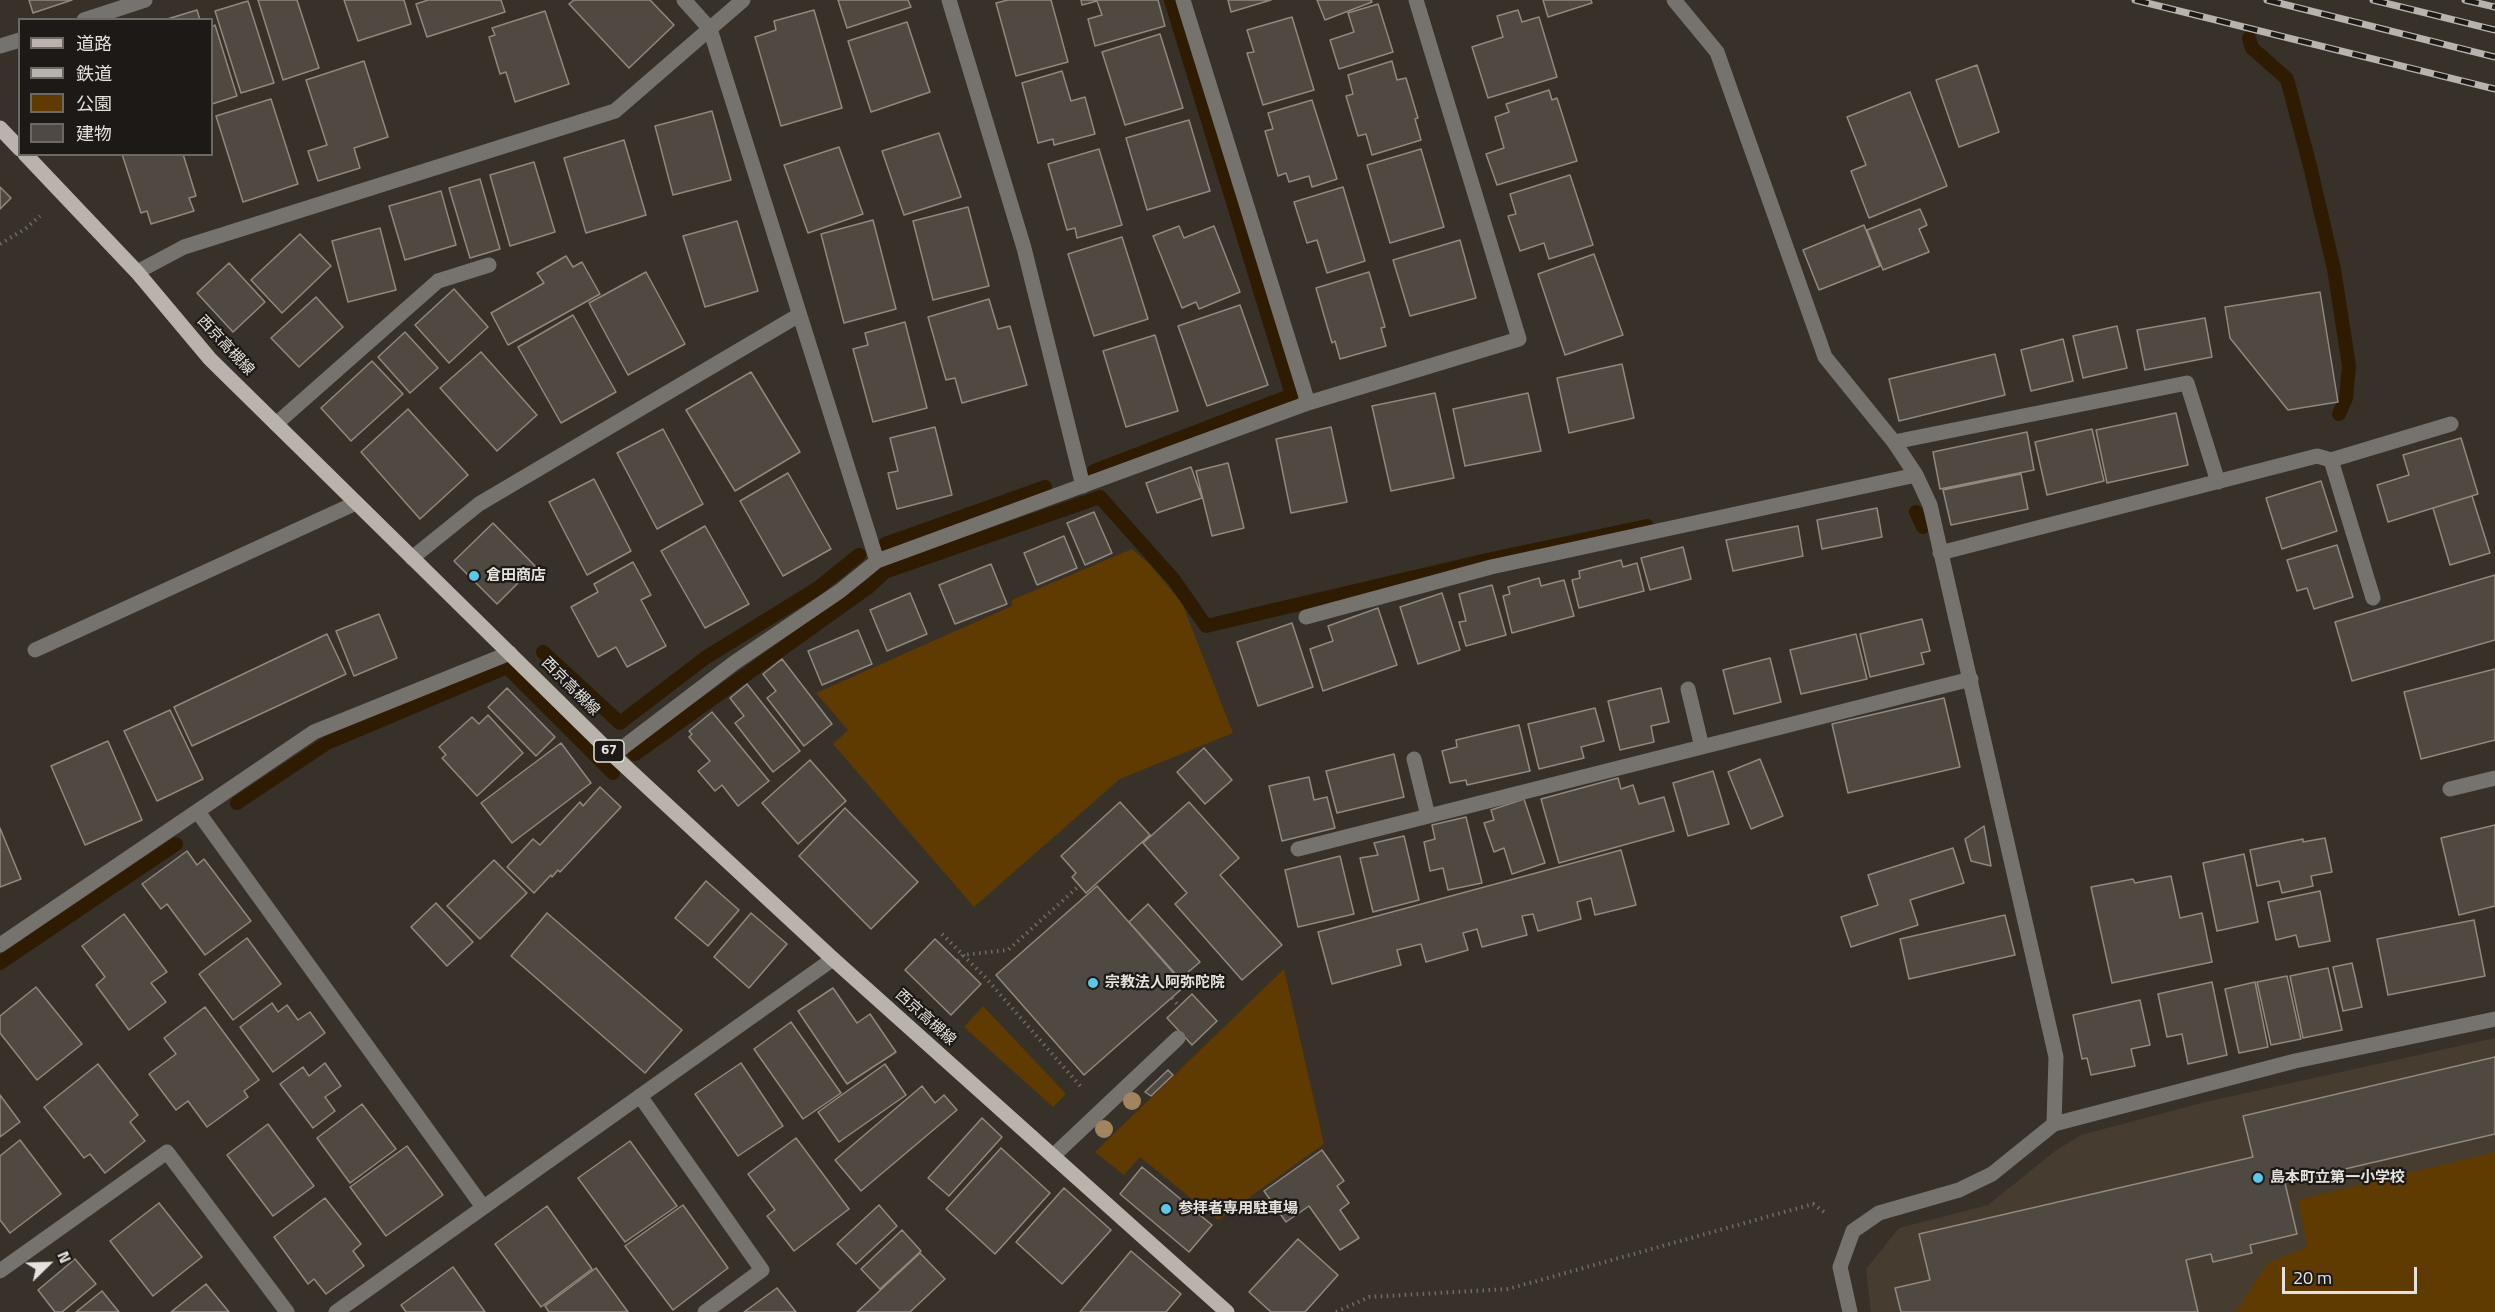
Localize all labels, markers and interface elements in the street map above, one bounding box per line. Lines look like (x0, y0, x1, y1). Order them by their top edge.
legend (18, 18, 213, 156)
text: 道路 (76, 30, 112, 57)
text: 鉄道 (76, 60, 112, 87)
text: 公園 (76, 90, 112, 117)
text: 建物 (76, 120, 112, 147)
street label: 西京高槻線 (193, 312, 257, 380)
place label: 倉田商店 (486, 567, 546, 585)
marker: 倉田商店 (467, 569, 481, 583)
street label: 西京高槻線 (537, 654, 603, 720)
road number: 67 (594, 740, 624, 762)
place label: 宗教法人阿弥陀院 (1105, 974, 1225, 992)
marker: 宗教法人阿弥陀院 (1086, 976, 1100, 990)
street label: 西京高槻線 (891, 986, 959, 1050)
place label: 島本町立第一小学校 (2270, 1169, 2405, 1187)
marker: 島本町立第一小学校 (2251, 1171, 2265, 1185)
place label: 参拝者専用駐車場 (1178, 1200, 1298, 1218)
marker: 参拝者専用駐車場 (1159, 1202, 1173, 1216)
north arrow (18, 1234, 78, 1294)
text: N (51, 1247, 78, 1267)
scale bar (2285, 1255, 2420, 1293)
text: 20 m (2293, 1264, 2332, 1291)

